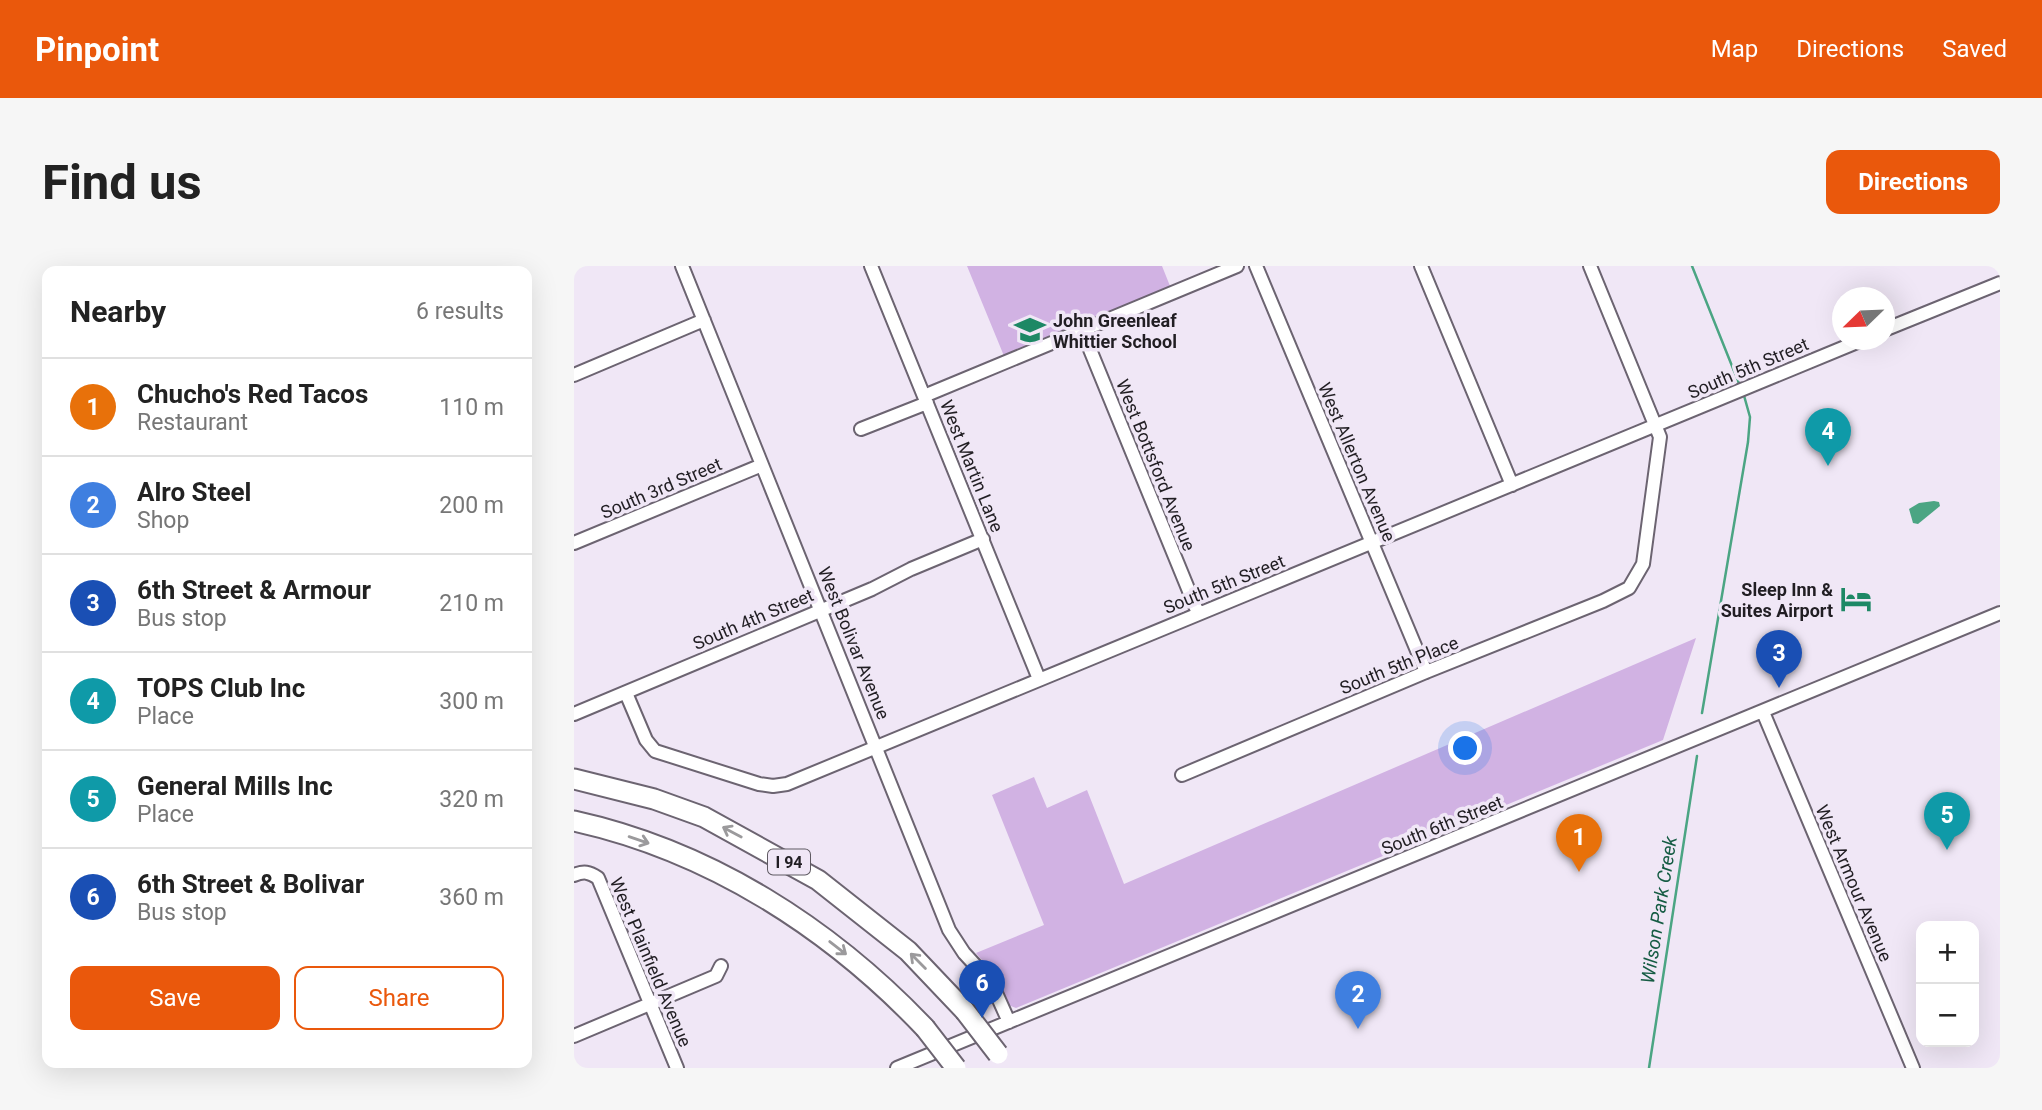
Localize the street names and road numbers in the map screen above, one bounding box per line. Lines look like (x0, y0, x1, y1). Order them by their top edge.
street label: South 5th Street (1685, 333, 1812, 403)
street label: West Bottsford Avenue (1112, 376, 1200, 554)
street label: West Allerton Avenue (1314, 379, 1400, 545)
street label: West Martin Lane (936, 397, 1008, 535)
street label: South 3rd Street (597, 453, 725, 523)
street label: South 5th Street (1160, 550, 1288, 618)
street label: West Bolivar Avenue (814, 564, 894, 722)
street label: South 4th Street (690, 584, 817, 654)
street label: South 5th Place (1337, 632, 1461, 698)
street label: South 6th Street (1378, 791, 1506, 859)
street label: West Armour Avenue (1811, 802, 1897, 964)
road number: I 94 (768, 849, 810, 874)
street label: West Plainfield Avenue (606, 874, 696, 1050)

